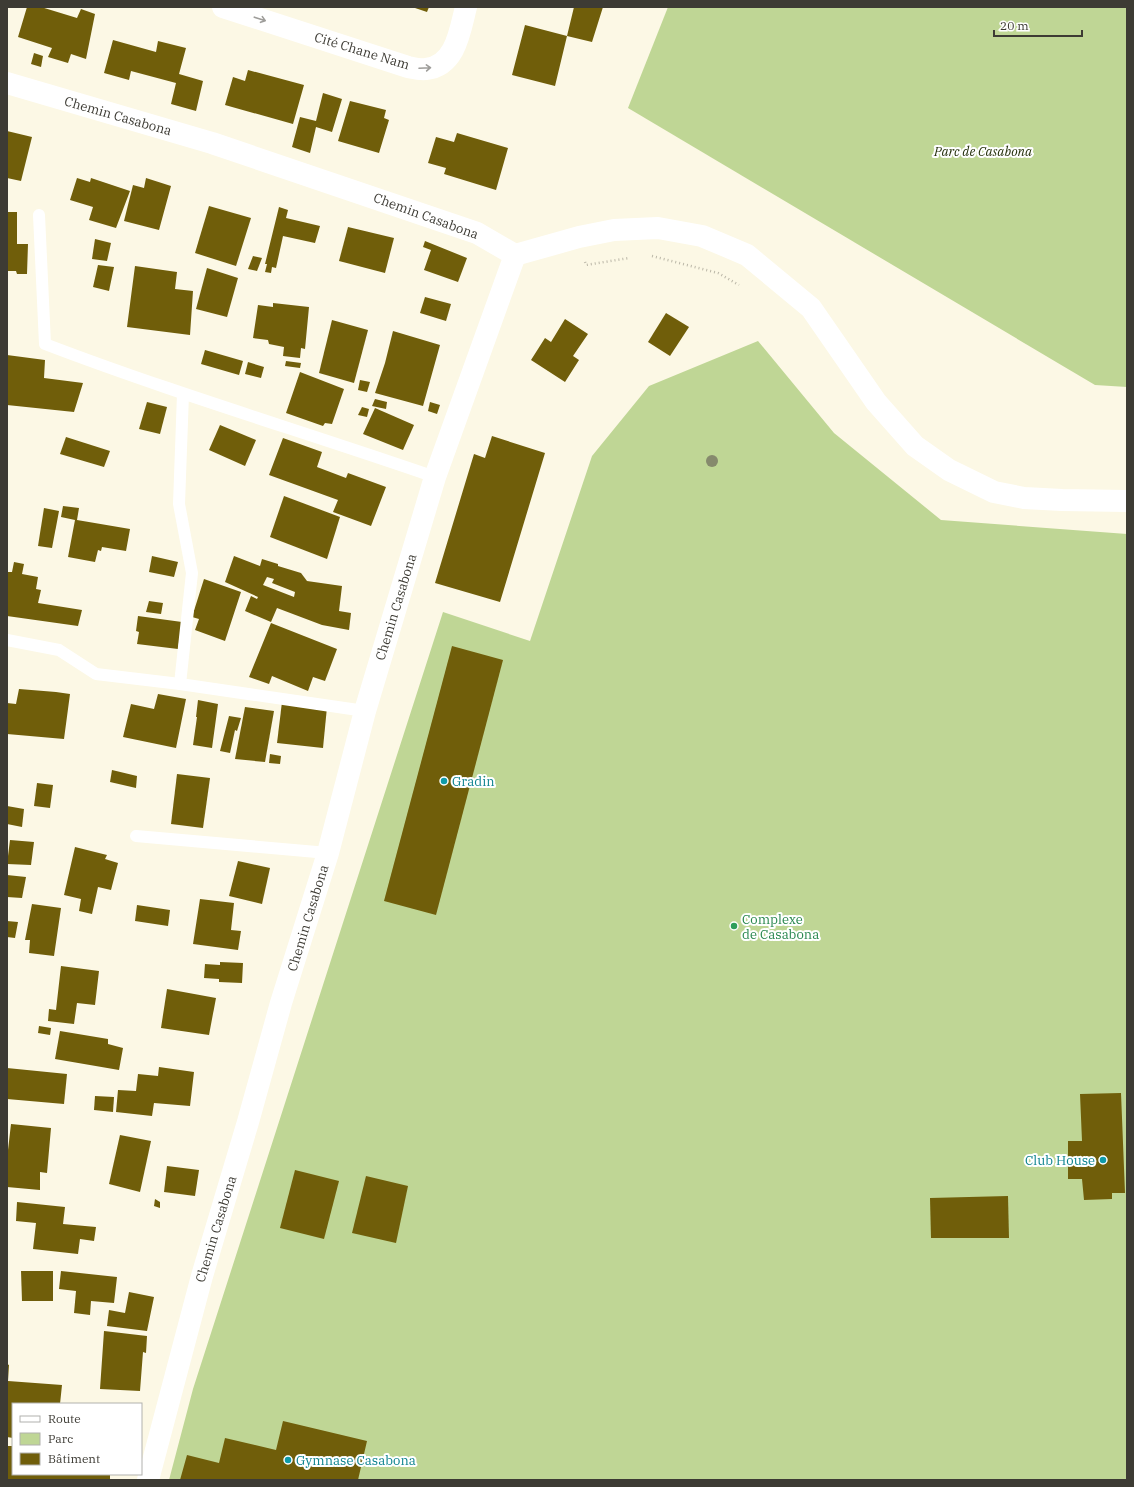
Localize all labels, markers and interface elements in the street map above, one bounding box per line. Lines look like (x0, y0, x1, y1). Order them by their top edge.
scale bar (994, 12, 1082, 38)
one-way arrow (254, 16, 267, 23)
text: 20 m (1000, 18, 1029, 33)
street label: Cité Chane Nam (312, 28, 412, 74)
one-way arrow (418, 64, 431, 71)
street label: Chemin Casabona (62, 93, 174, 139)
park label: Parc de Casabona (933, 143, 1032, 160)
street label: Chemin Casabona (371, 189, 481, 243)
street label: Chemin Casabona (372, 552, 420, 662)
place label: Gradin (452, 773, 495, 790)
marker: Gradin (439, 776, 449, 786)
street label: Chemin Casabona (284, 863, 332, 973)
place label: Complexe de Casabona (742, 911, 819, 943)
marker: Complexe de Casabona (729, 921, 739, 931)
place label: Club House (1025, 1152, 1095, 1169)
marker: Club House (1098, 1155, 1108, 1165)
street label: Chemin Casabona (192, 1174, 240, 1284)
legend (12, 1403, 142, 1475)
text: Route (48, 1411, 81, 1426)
text: Parc (48, 1431, 73, 1446)
text: Bâtiment (48, 1451, 100, 1466)
place label: Gymnase Casabona (296, 1452, 416, 1469)
marker: Gymnase Casabona (283, 1455, 293, 1465)

